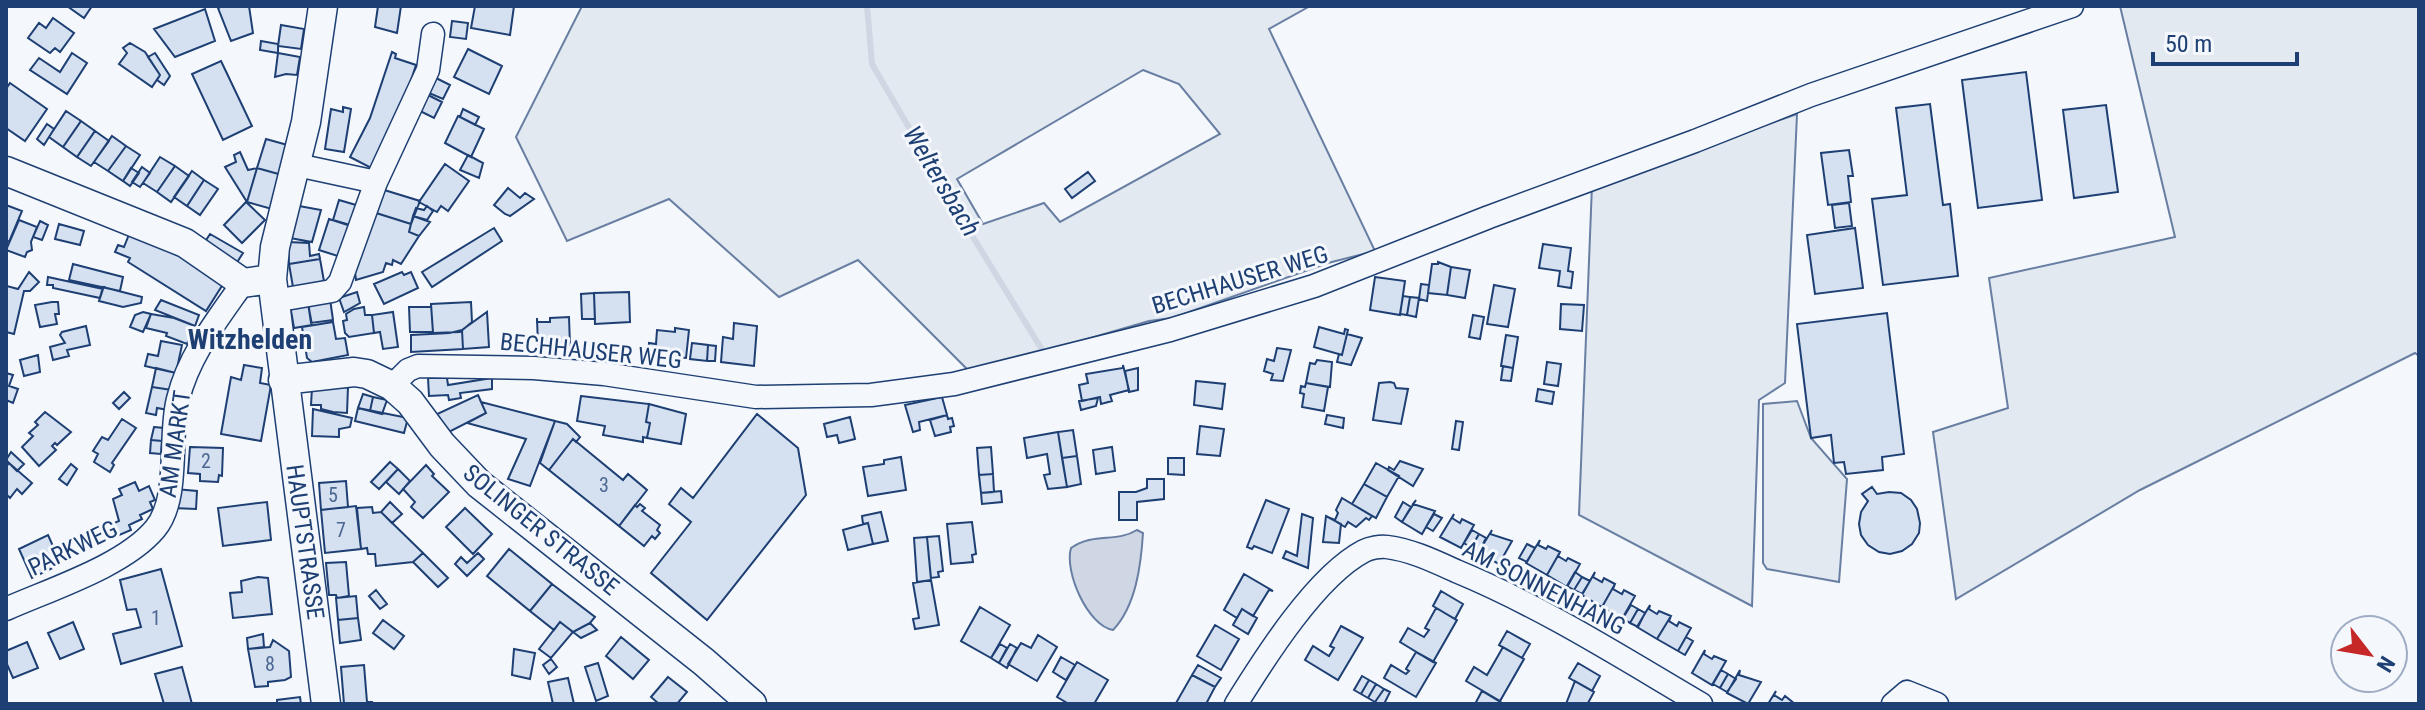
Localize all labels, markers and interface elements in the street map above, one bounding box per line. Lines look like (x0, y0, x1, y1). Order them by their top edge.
scale bar (2153, 16, 2297, 66)
text: 50 m (2165, 30, 2212, 58)
water label: Weltersbach (897, 120, 987, 242)
street label: BECHHAUSER WEG (1149, 240, 1331, 320)
district label: Witzhelden (188, 323, 312, 356)
street label: BECHHAUSER WEG (499, 328, 683, 374)
street label: AM MARKT (154, 389, 196, 499)
house number: 2 (201, 449, 211, 473)
street label: SOLINGER STRASSE (458, 459, 624, 601)
street label: HAUPTSTRASSE (280, 463, 330, 621)
house number: 3 (599, 473, 609, 497)
house number: 5 (328, 483, 338, 507)
street label: PARKWEG (24, 514, 122, 582)
house number: 7 (336, 518, 346, 542)
street label: AM SONNENHANG (1458, 535, 1630, 641)
house number: 1 (151, 606, 161, 630)
north arrow (2329, 614, 2409, 694)
house number: 8 (265, 652, 275, 676)
text: N (2372, 652, 2400, 676)

